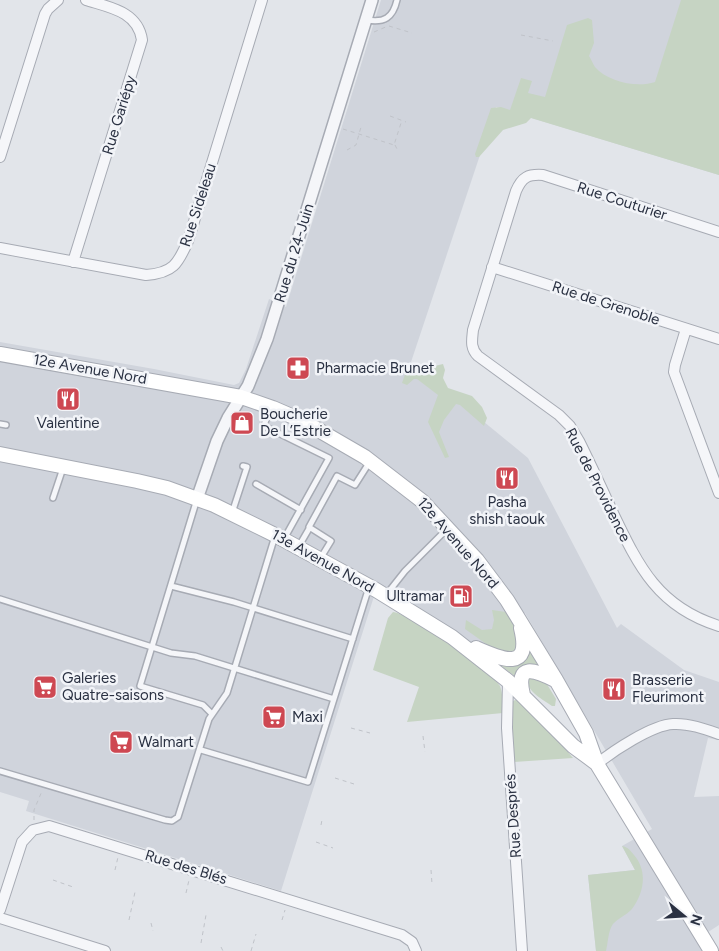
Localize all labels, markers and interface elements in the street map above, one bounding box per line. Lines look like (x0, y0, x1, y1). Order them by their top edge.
street label: Rue Gariépy (98, 73, 140, 157)
street label: Rue Sideleau (176, 161, 220, 249)
street label: Rue Couturier (575, 178, 669, 224)
street label: Rue du 24-Juin (270, 201, 318, 305)
street label: Rue de Grenoble (550, 277, 662, 329)
street label: 12e Avenue Nord (32, 350, 148, 388)
pharmacy icon: Pharmacie Brunet (285, 355, 311, 381)
place label: Pharmacie Brunet (316, 359, 435, 377)
restaurant icon: Valentine (55, 386, 81, 412)
place label: Boucherie De L’Estrie (260, 405, 331, 440)
shop icon: Boucherie De L’Estrie (229, 410, 255, 436)
place label: Valentine (36, 414, 100, 432)
street label: Rue de Providence (562, 425, 634, 545)
restaurant icon: Pasha shish taouk (494, 465, 520, 491)
place label: Pasha shish taouk (469, 493, 545, 528)
street label: 12e Avenue Nord (413, 494, 503, 592)
street label: 13e Avenue Nord (268, 525, 378, 597)
fuel station icon: Ultramar (448, 583, 474, 609)
place label: Ultramar (386, 587, 444, 605)
place label: Galeries Quatre-saisons (62, 669, 164, 704)
place label: Brasserie Fleurimont (632, 671, 704, 706)
supermarket icon: Galeries Quatre-saisons (32, 674, 58, 700)
restaurant icon: Brasserie Fleurimont (601, 676, 627, 702)
supermarket icon: Maxi (261, 704, 287, 730)
place label: Maxi (292, 708, 323, 726)
supermarket icon: Walmart (108, 729, 134, 755)
place label: Walmart (138, 733, 194, 751)
street label: Rue Després (501, 773, 525, 859)
street label: Rue des Blés (143, 846, 229, 888)
north arrow (659, 891, 709, 941)
text: N (686, 912, 706, 928)

